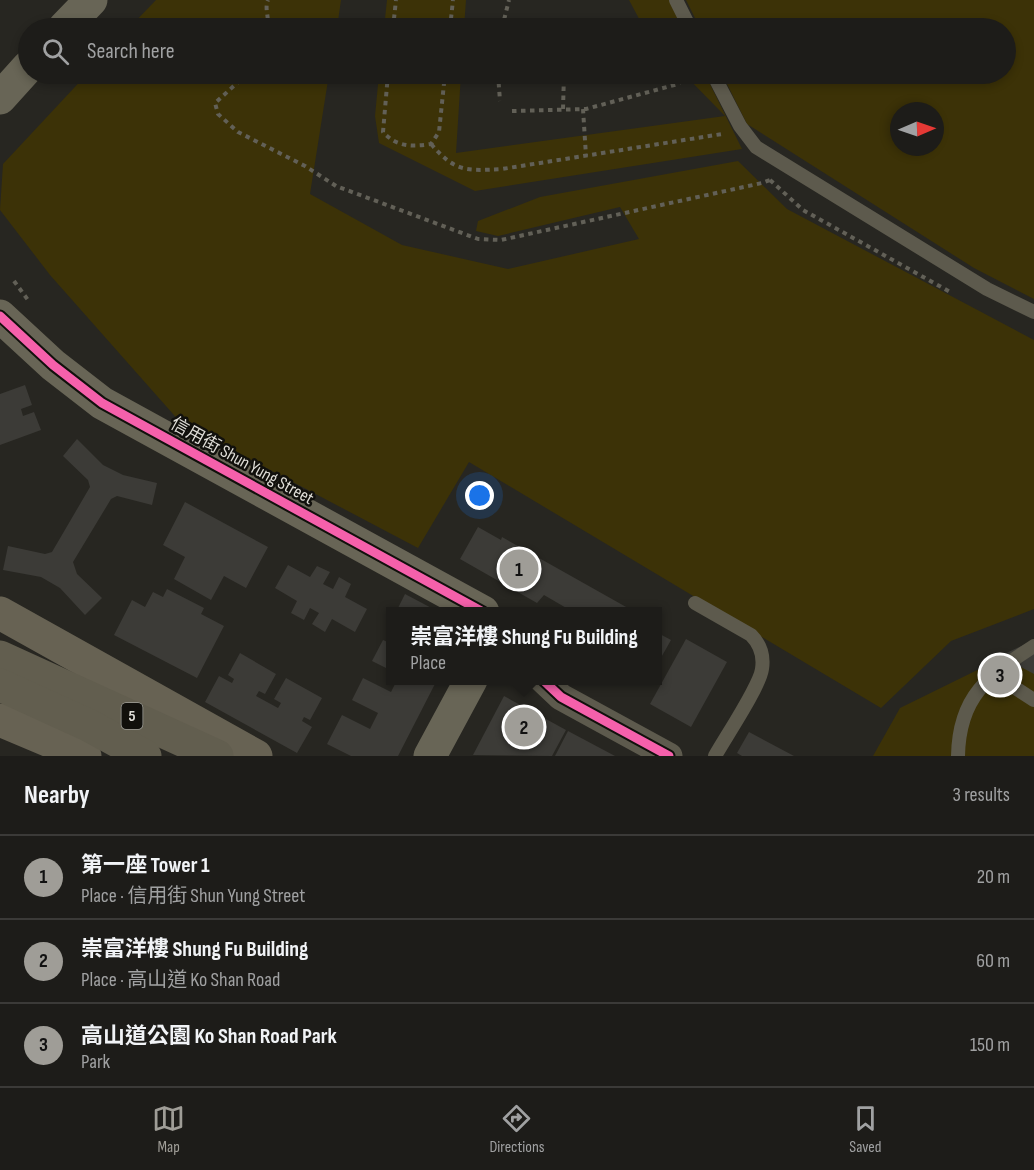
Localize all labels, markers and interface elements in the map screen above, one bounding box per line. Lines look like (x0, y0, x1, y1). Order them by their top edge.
search box (18, 18, 1016, 84)
icon: search (39, 35, 72, 68)
text: Search here (87, 38, 174, 65)
north arrow (890, 102, 944, 156)
street label: 信用街 Shun Yung Street (167, 413, 318, 509)
your location (465, 481, 494, 510)
pin: 1 (500, 546, 538, 592)
popup (386, 607, 662, 685)
text: 崇富洋樓 Shung Fu Building (410, 624, 638, 651)
text: Place (410, 651, 446, 675)
pin: 3 (980, 652, 1020, 698)
road number: 5 (122, 703, 142, 729)
pin: 2 (504, 704, 544, 750)
text: Nearby (24, 780, 90, 811)
text: 3 results (953, 783, 1010, 807)
text: 第一座 Tower 1 (81, 852, 210, 879)
text: 1 (40, 865, 47, 889)
text: 20 m (977, 865, 1010, 889)
text: Place · 信用街 Shun Yung Street (81, 884, 305, 908)
text: 崇富洋樓 Shung Fu Building (81, 936, 308, 963)
text: 2 (39, 949, 48, 973)
text: 60 m (976, 949, 1010, 973)
text: Place · 高山道 Ko Shan Road (81, 968, 280, 992)
text: 高山道公園 Ko Shan Road Park (81, 1023, 337, 1050)
text: 3 (39, 1033, 48, 1057)
text: 150 m (970, 1033, 1010, 1057)
text: Park (81, 1050, 110, 1074)
tab: Map (152, 1102, 185, 1157)
tab: Directions (489, 1102, 545, 1157)
tab: Saved (849, 1102, 882, 1157)

